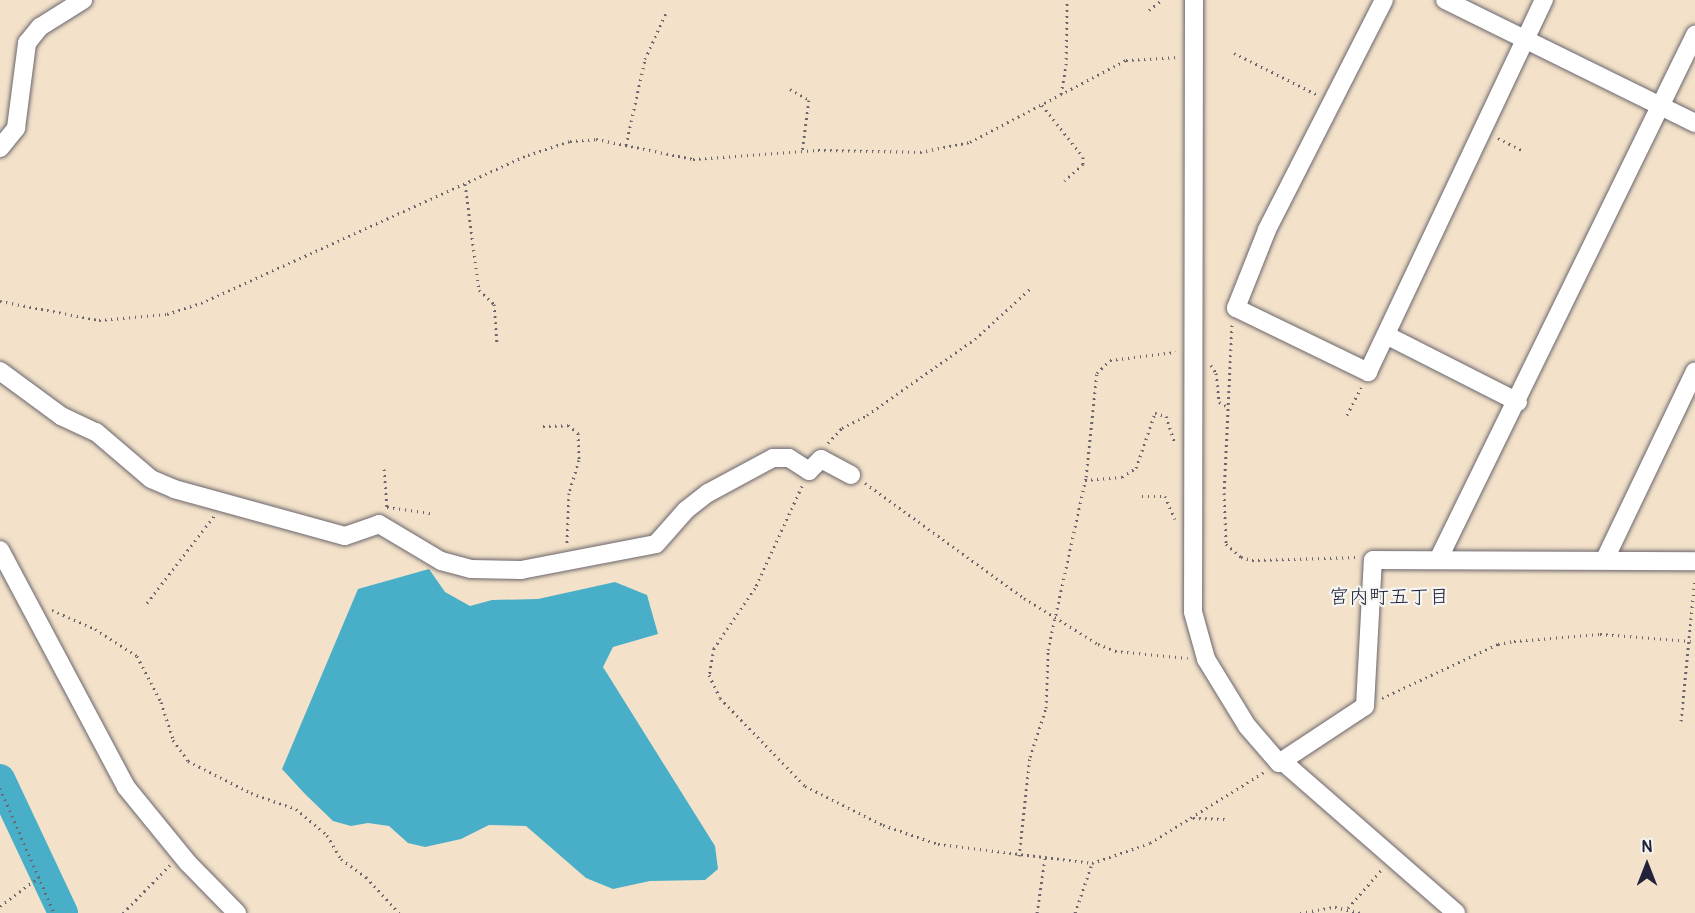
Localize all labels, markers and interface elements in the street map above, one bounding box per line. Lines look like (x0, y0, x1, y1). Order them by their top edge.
district label: 宮内町五丁目 (1329, 584, 1449, 608)
north arrow (1617, 835, 1677, 895)
text: N (1642, 837, 1652, 857)

